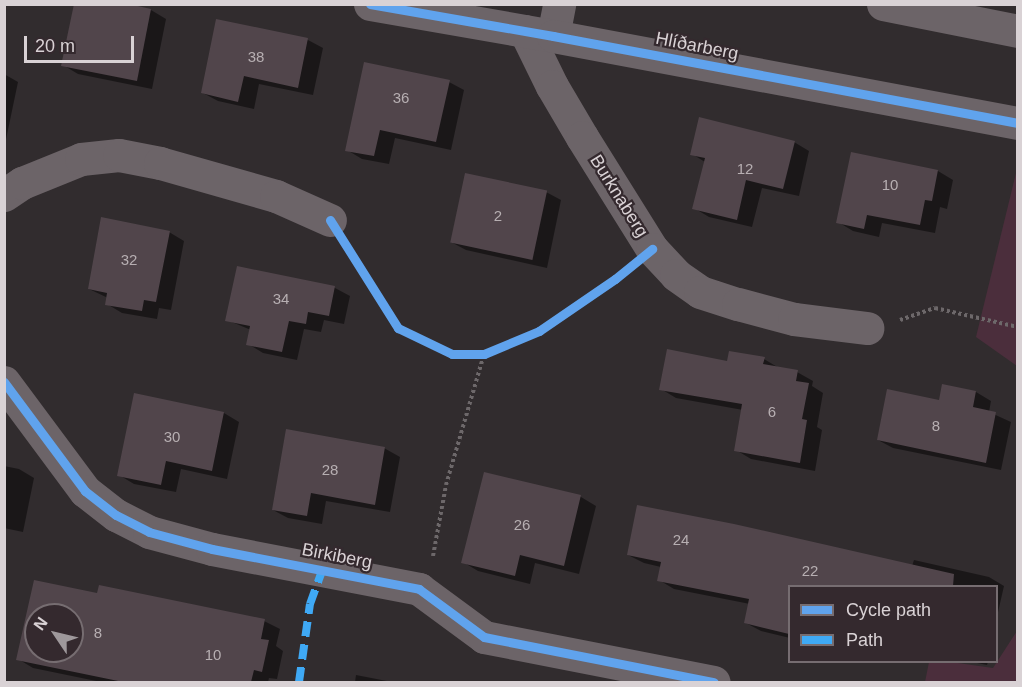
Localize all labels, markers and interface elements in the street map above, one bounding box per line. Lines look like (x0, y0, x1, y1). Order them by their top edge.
scale bar (27, 24, 136, 62)
street label: Hlíðarberg (654, 27, 740, 65)
text: 20 m (35, 36, 75, 56)
house number: 38 (248, 48, 264, 66)
house number: 36 (393, 89, 409, 107)
street label: Burknaberg (585, 151, 653, 241)
house number: 12 (737, 160, 753, 178)
house number: 10 (882, 176, 898, 194)
house number: 2 (494, 207, 502, 225)
house number: 32 (121, 251, 137, 269)
house number: 34 (273, 290, 289, 308)
house number: 6 (768, 403, 776, 421)
house number: 8 (932, 417, 940, 435)
house number: 30 (164, 428, 180, 446)
house number: 28 (322, 461, 338, 479)
house number: 26 (514, 516, 530, 534)
house number: 24 (673, 531, 689, 549)
street label: Birkiberg (300, 539, 374, 573)
house number: 22 (802, 562, 818, 580)
legend (788, 585, 998, 663)
text: Cycle path (846, 600, 931, 620)
north arrow (24, 603, 84, 663)
text: N (30, 614, 51, 633)
house number: 8 (94, 624, 102, 642)
text: Path (846, 630, 883, 650)
house number: 10 (205, 646, 221, 664)

